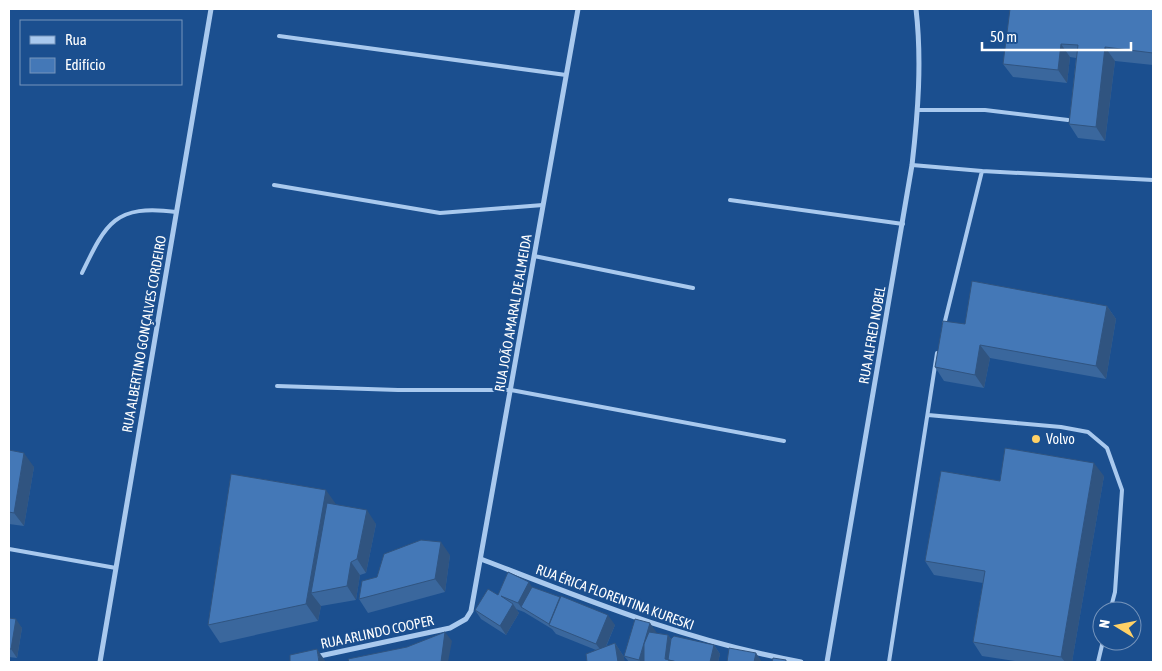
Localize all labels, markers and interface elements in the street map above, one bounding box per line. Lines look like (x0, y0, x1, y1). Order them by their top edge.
legend (20, 20, 182, 85)
scale bar (982, 20, 1131, 52)
text: 50 m (990, 28, 1017, 45)
text: Rua (65, 31, 87, 48)
text: Edifício (65, 56, 106, 73)
street label: RUA JOÃO AMARAL DE ALMEIDA (491, 233, 535, 393)
street label: RUA ALBERTINO GONÇALVES CORDEIRO (119, 234, 169, 434)
street label: RUA ALFRED NOBEL (856, 284, 889, 385)
place label: Volvo (1046, 431, 1075, 447)
marker: Volvo (1030, 433, 1042, 445)
street label: RUA ÉRICA FLORENTINA KURESKI (534, 561, 696, 633)
north arrow (1092, 601, 1142, 651)
street label: RUA ARLINDO COOPER (319, 612, 435, 652)
text: N (1096, 618, 1113, 629)

